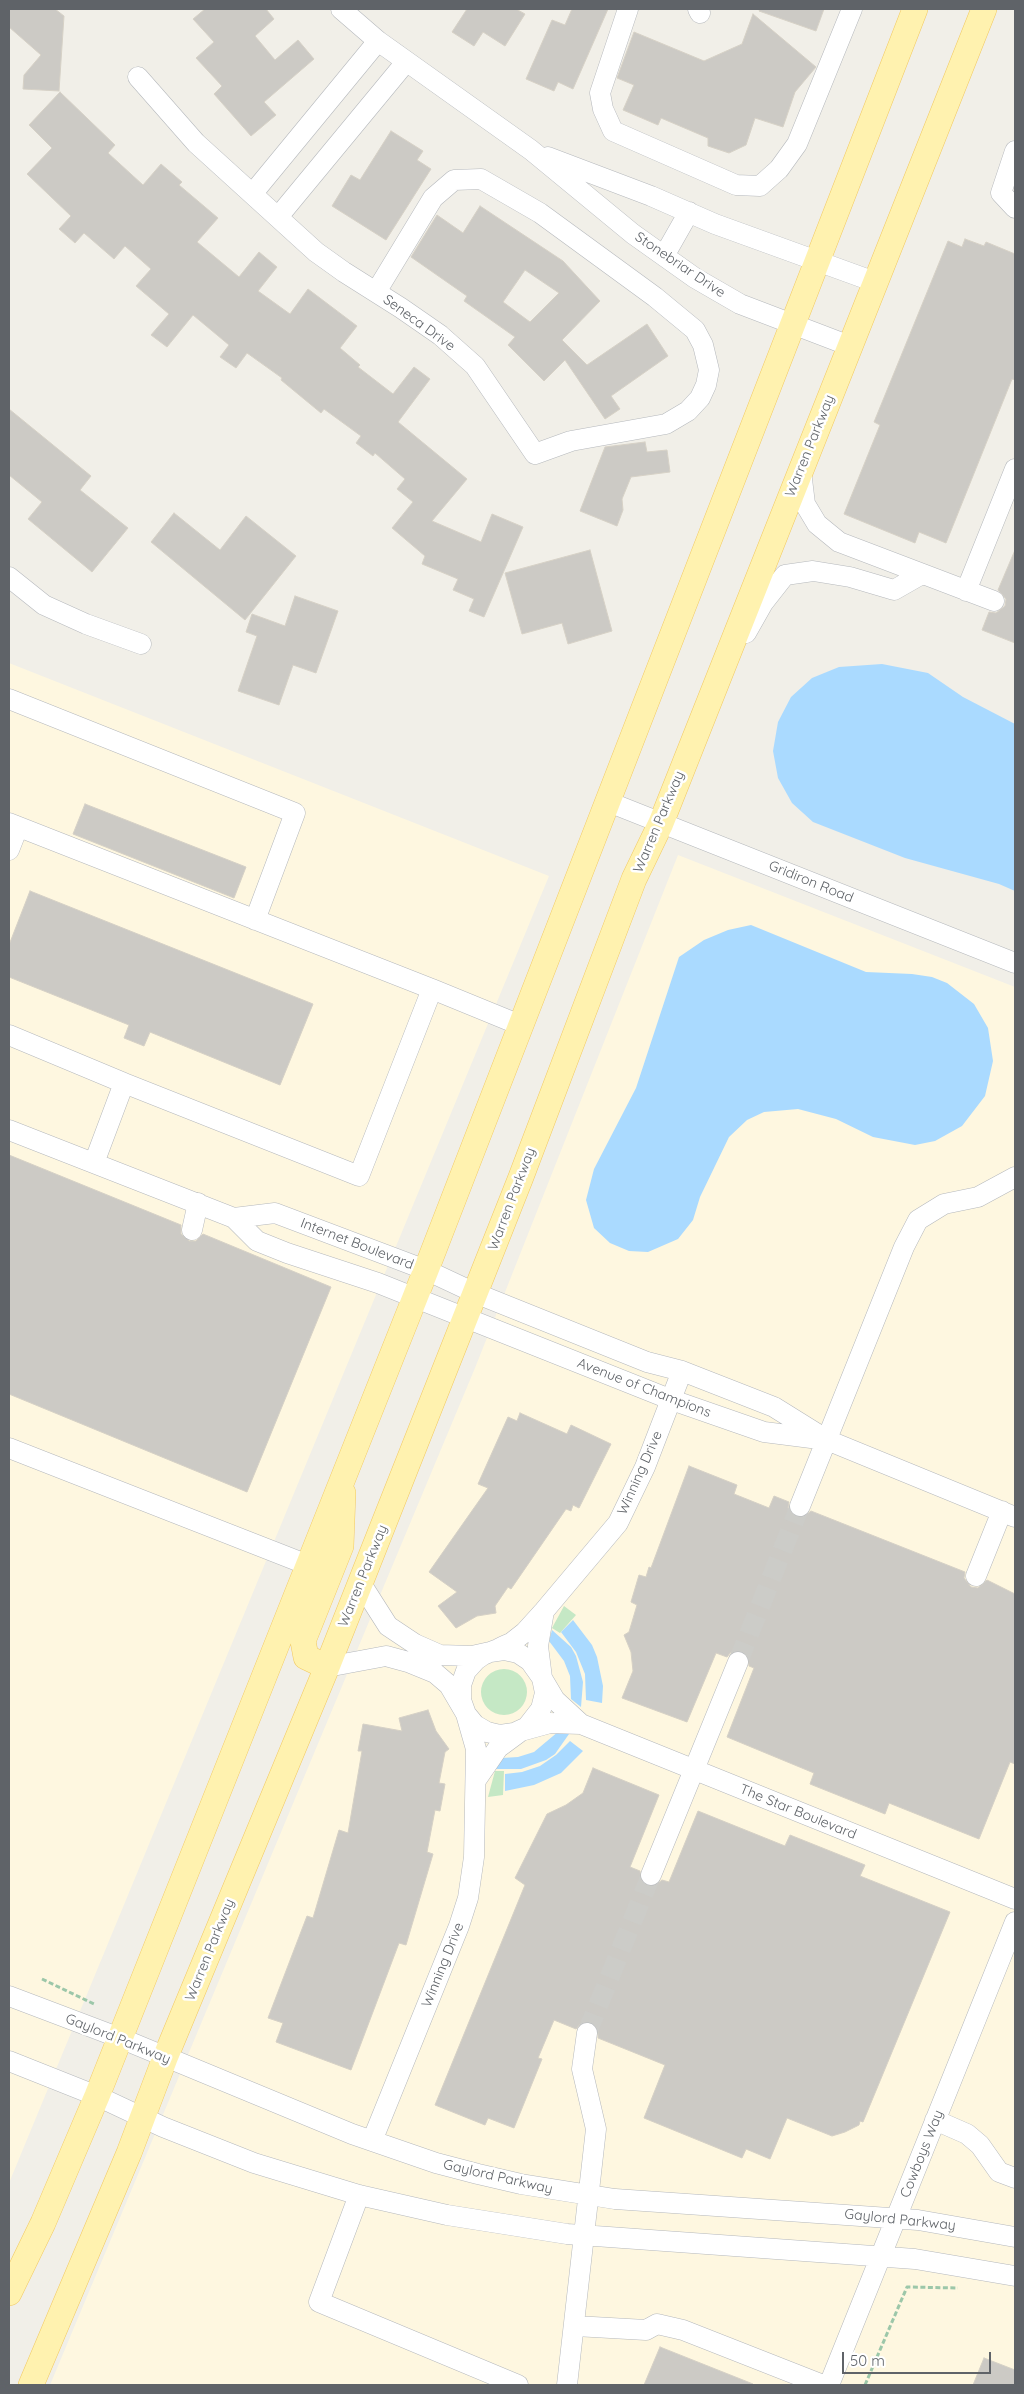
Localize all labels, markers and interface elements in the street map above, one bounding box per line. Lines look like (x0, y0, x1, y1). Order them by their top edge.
street label: Stonebriar Drive (632, 229, 728, 301)
street label: Seneca Drive (380, 291, 458, 355)
street label: Warren Parkway (782, 392, 838, 500)
street label: Warren Parkway (630, 769, 688, 875)
street label: Gridiron Road (766, 857, 856, 907)
street label: Warren Parkway (485, 1145, 539, 1253)
street label: Internet Boulevard (298, 1215, 416, 1273)
street label: Avenue of Champions (575, 1355, 713, 1421)
street label: Winning Drive (614, 1428, 666, 1518)
street label: Warren Parkway (335, 1522, 391, 1630)
street label: The Star Boulevard (737, 1781, 859, 1843)
street label: Warren Parkway (182, 1896, 238, 2004)
street label: Winning Drive (418, 1920, 468, 2010)
street label: Gaylord Parkway (63, 2010, 173, 2068)
street label: Cowboys Way (897, 2108, 947, 2200)
street label: Gaylord Parkway (442, 2156, 554, 2198)
street label: Gaylord Parkway (843, 2206, 957, 2234)
scale bar (844, 2342, 993, 2374)
text: 50 m (850, 2351, 885, 2370)

